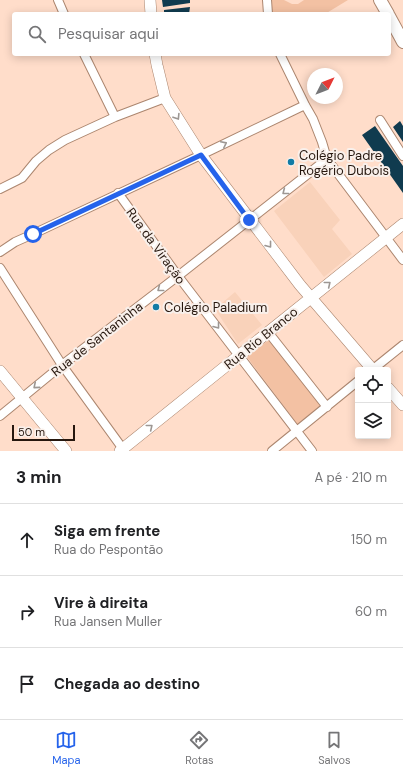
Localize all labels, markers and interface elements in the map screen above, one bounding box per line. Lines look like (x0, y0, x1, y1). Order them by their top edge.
search box (12, 12, 391, 56)
icon: search (26, 23, 48, 45)
text: Pesquisar aqui (58, 24, 159, 44)
north arrow (307, 68, 343, 104)
one-way arrow (172, 112, 179, 119)
one-way arrow (220, 141, 228, 149)
place label: Colégio Padre Rogério Dubois (299, 147, 389, 179)
marker: Colégio Padre Rogério Dubois (286, 157, 296, 167)
one-way arrow (282, 187, 289, 194)
street label: Rua da Viração (123, 204, 190, 288)
route end (240, 211, 258, 229)
route start (24, 225, 42, 243)
one-way arrow (264, 240, 271, 247)
one-way arrow (323, 282, 330, 289)
one-way arrow (158, 284, 165, 291)
street label: Rua de Santaninha (48, 298, 146, 380)
place label: Colégio Paladium (164, 299, 267, 316)
marker: Colégio Paladium (151, 302, 161, 312)
street label: Rua Rio Branco (221, 303, 302, 373)
one-way arrow (212, 321, 219, 328)
map controls (355, 367, 391, 439)
button: locate (355, 367, 391, 403)
one-way arrow (33, 382, 41, 389)
button: layers (355, 403, 391, 439)
scale bar (12, 423, 75, 442)
one-way arrow (145, 424, 153, 431)
text: 50 m (18, 425, 45, 439)
text: 3 min (16, 466, 61, 488)
text: A pé · 210 m (314, 469, 387, 486)
text: Siga em frente (54, 521, 160, 541)
icon: ahead (16, 529, 38, 551)
text: 150 m (351, 531, 387, 548)
text: Rua do Pespontão (54, 541, 163, 558)
text: Vire à direita (54, 593, 148, 613)
icon: right (16, 601, 38, 623)
text: 60 m (355, 603, 387, 620)
text: Rua Jansen Muller (54, 613, 162, 630)
icon: arrive (16, 673, 38, 695)
text: Chegada ao destino (54, 674, 200, 694)
tab: Mapa (52, 729, 80, 767)
tab: Rotas (185, 729, 214, 767)
tab: Salvos (318, 729, 351, 767)

